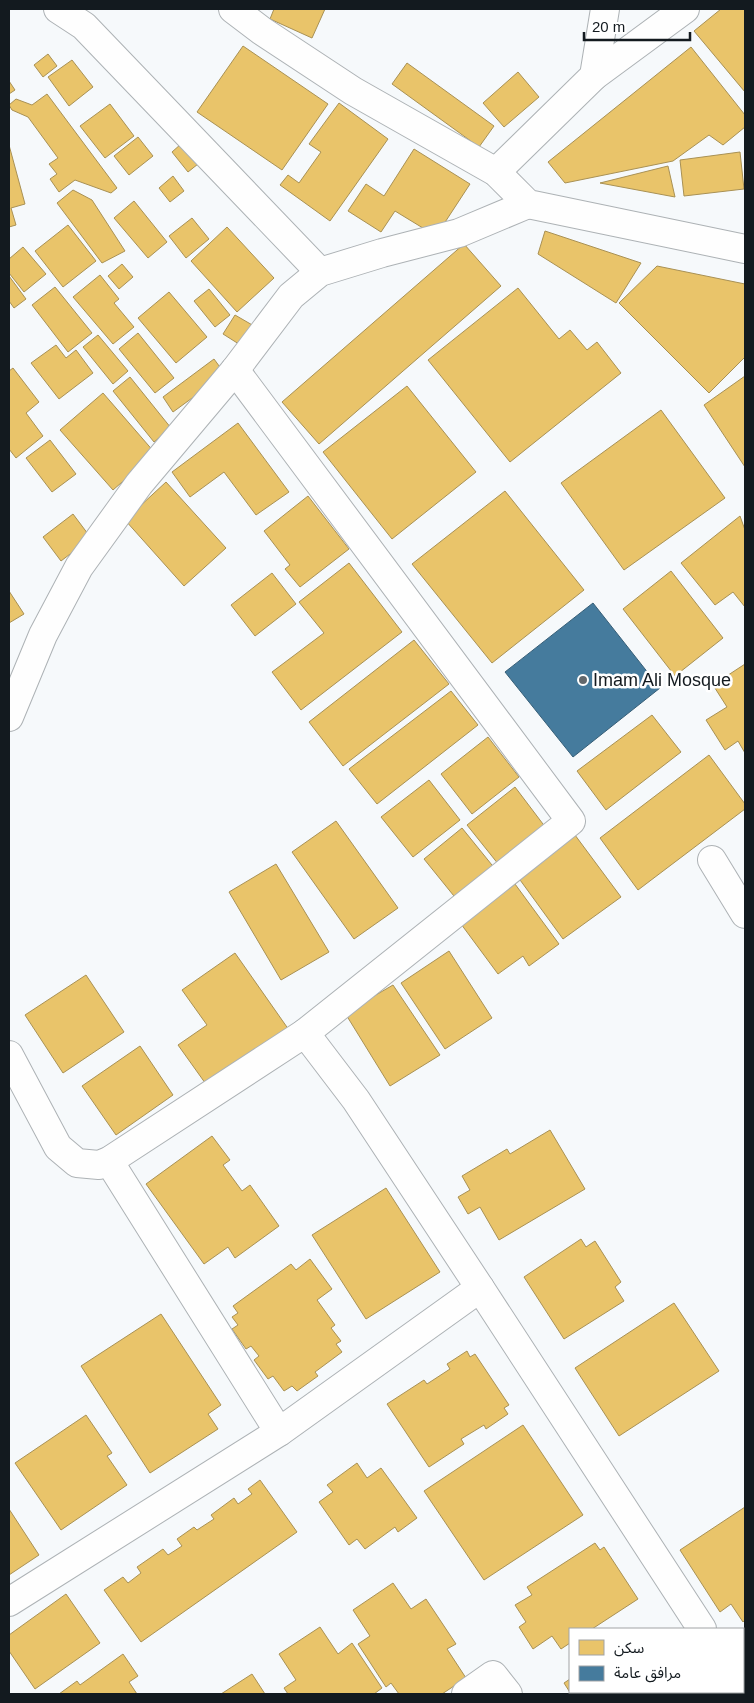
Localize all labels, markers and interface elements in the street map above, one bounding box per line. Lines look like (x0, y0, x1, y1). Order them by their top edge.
scale bar (584, 10, 690, 42)
text: 20 m (592, 18, 625, 35)
place label: Imam Ali Mosque (593, 670, 731, 690)
marker: Imam Ali Mosque (577, 674, 589, 686)
legend (569, 1628, 744, 1693)
text: سكن (614, 1639, 645, 1657)
text: مرافق عامة (614, 1664, 681, 1683)

